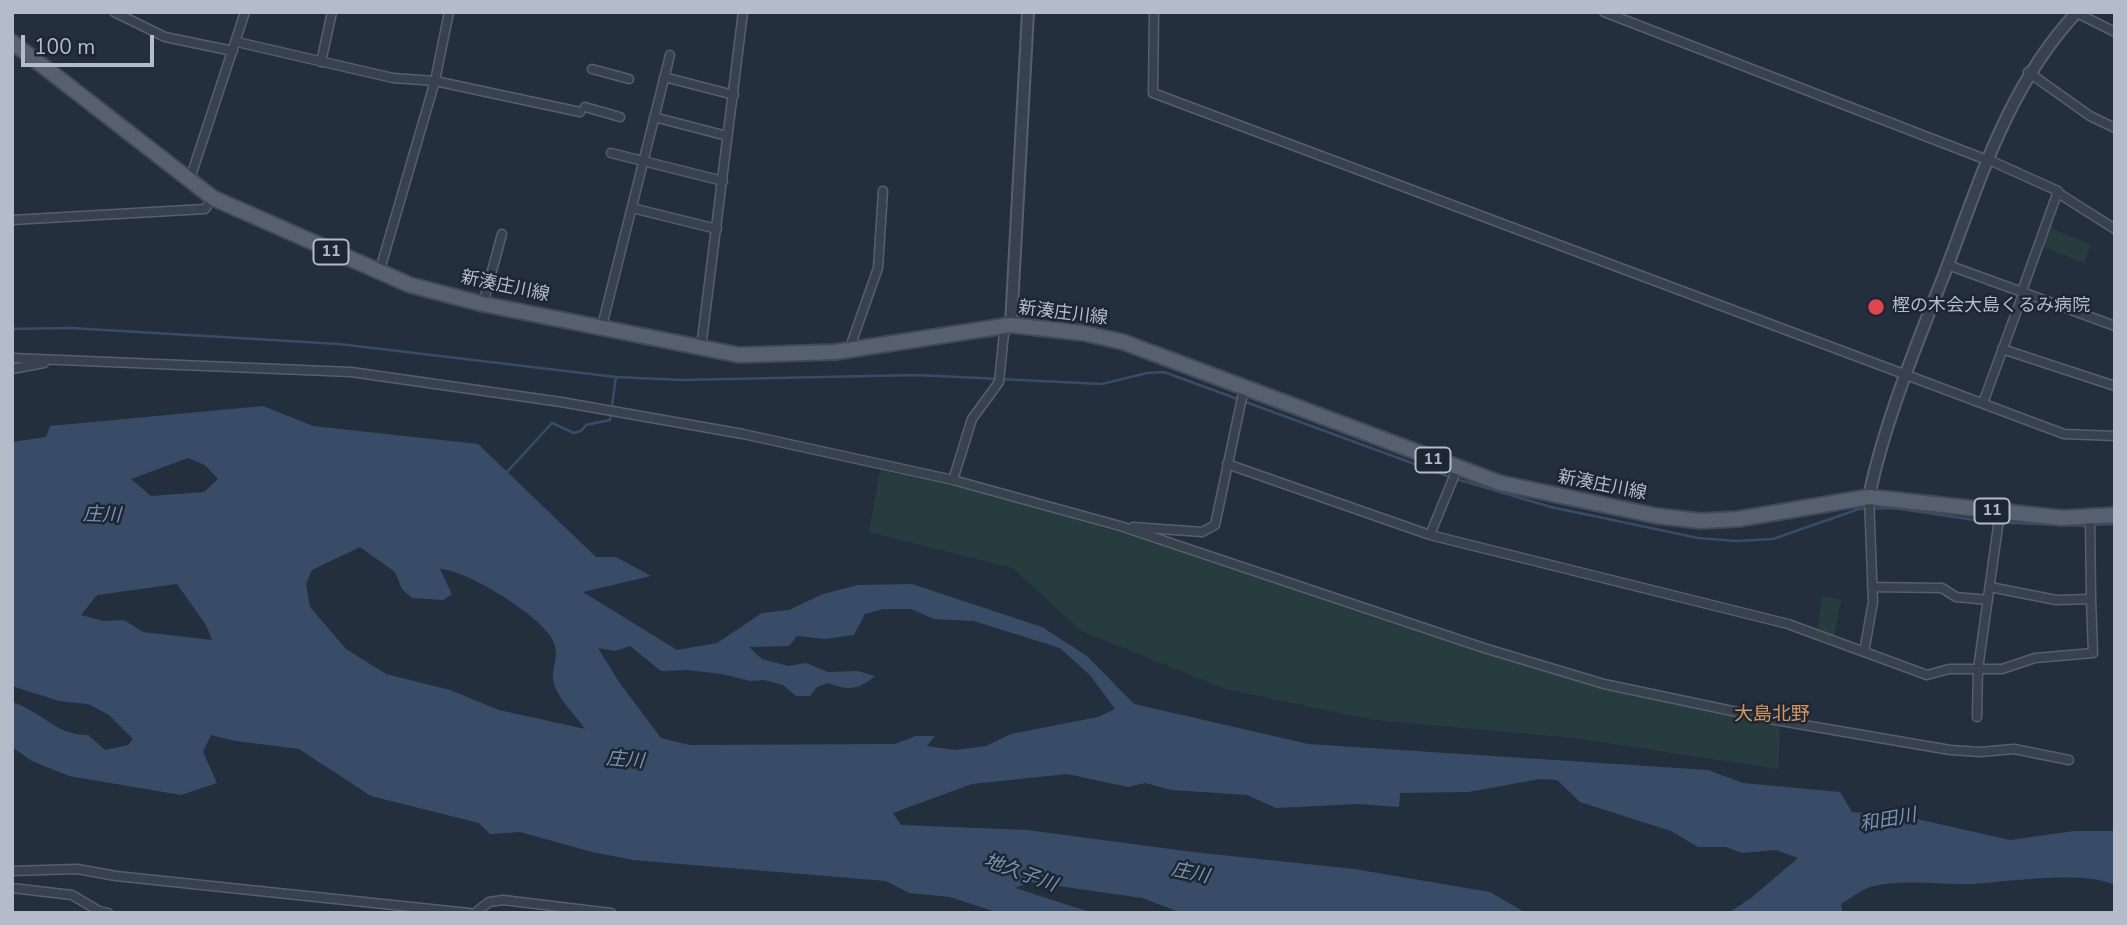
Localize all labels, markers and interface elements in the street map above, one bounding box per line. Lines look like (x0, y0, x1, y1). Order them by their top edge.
scale bar (24, 21, 158, 65)
text: 100 m (34, 33, 95, 61)
road number: 11 (314, 240, 348, 264)
street label: 新湊庄川線 (459, 267, 551, 307)
place label: 樫の木会大島くるみ病院 (1892, 296, 2090, 318)
marker: 樫の木会大島くるみ病院 (1866, 297, 1886, 317)
street label: 新湊庄川線 (1017, 298, 1109, 330)
road number: 11 (1416, 447, 1450, 472)
street label: 新湊庄川線 (1556, 467, 1648, 505)
road number: 11 (1974, 498, 2010, 524)
water label: 庄川 (83, 504, 121, 528)
district label: 大島北野 (1734, 704, 1810, 726)
water label: 庄川 (605, 748, 645, 774)
water label: 和田川 (1858, 805, 1918, 837)
water label: 地久子川 (980, 850, 1060, 898)
water label: 庄川 (1169, 859, 1211, 889)

